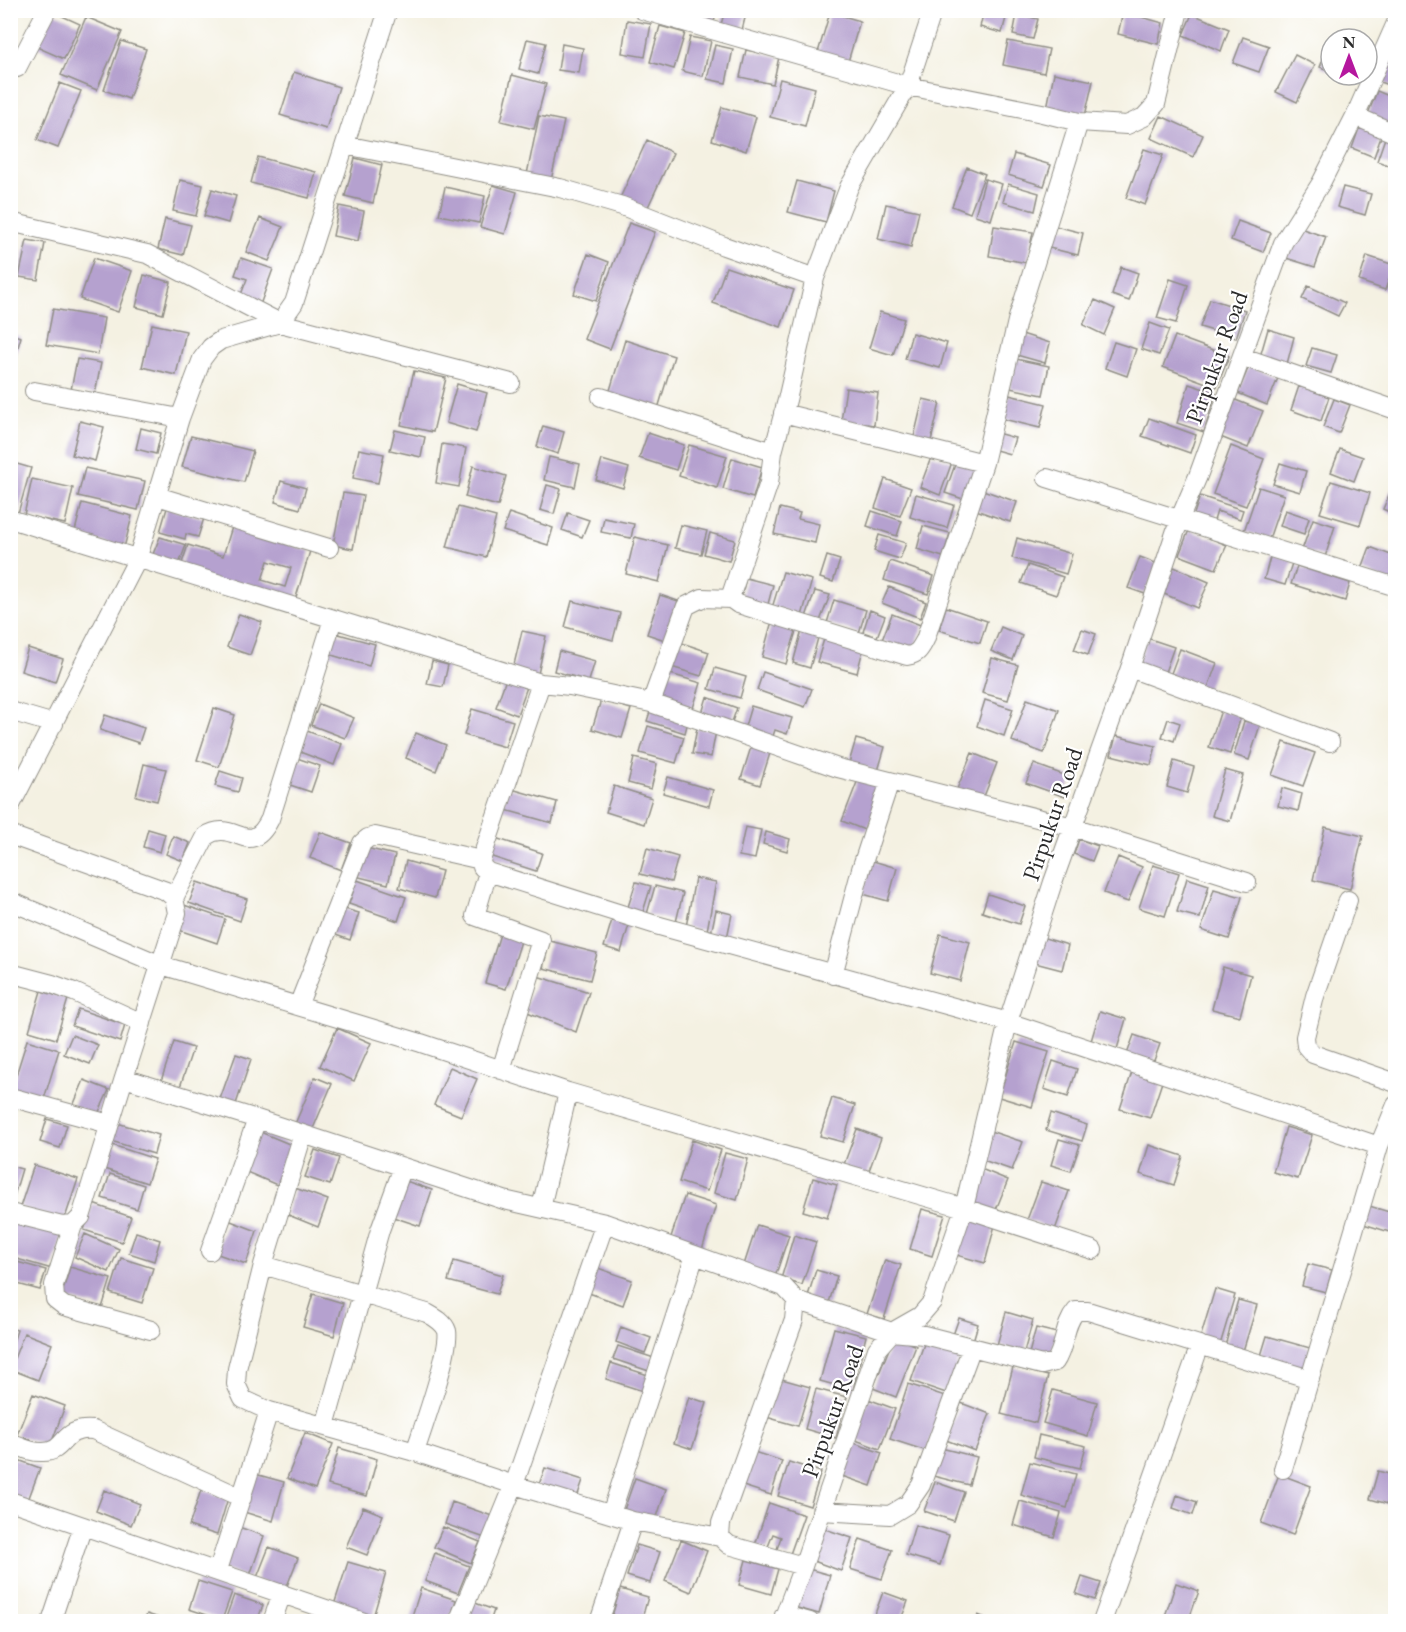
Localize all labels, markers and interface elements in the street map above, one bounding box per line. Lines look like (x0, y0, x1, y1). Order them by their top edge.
north arrow (1319, 27, 1379, 87)
text: N (1343, 32, 1356, 53)
street label: Pirpukur Road (1178, 285, 1255, 428)
street label: Pirpukur Road (1015, 742, 1090, 885)
street label: Pirpukur Road (794, 1339, 871, 1482)

